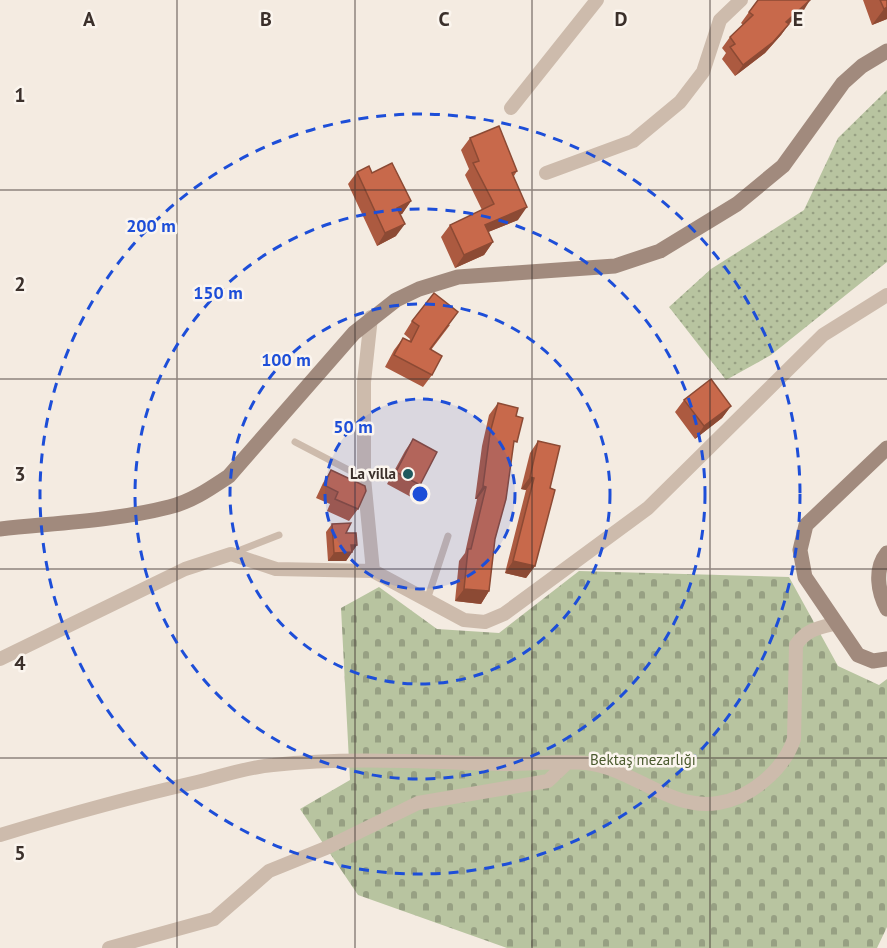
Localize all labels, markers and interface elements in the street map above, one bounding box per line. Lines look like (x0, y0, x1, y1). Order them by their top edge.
text: A (83, 6, 96, 32)
text: B (260, 6, 272, 32)
text: C (438, 6, 450, 32)
text: D (615, 6, 628, 32)
text: E (793, 6, 803, 32)
text: 1 (14, 82, 26, 108)
text: 200 m (126, 214, 176, 237)
text: 2 (14, 271, 26, 297)
text: 150 m (193, 281, 243, 304)
text: 100 m (261, 348, 311, 371)
text: 50 m (333, 415, 373, 438)
text: 3 (14, 461, 26, 487)
place label: La villa (350, 464, 396, 483)
marker: La villa (401, 467, 415, 481)
centre of rings (410, 484, 430, 504)
text: 4 (14, 650, 26, 676)
park label: Bektaş mezarlığı (590, 750, 696, 769)
text: 5 (14, 840, 26, 866)

